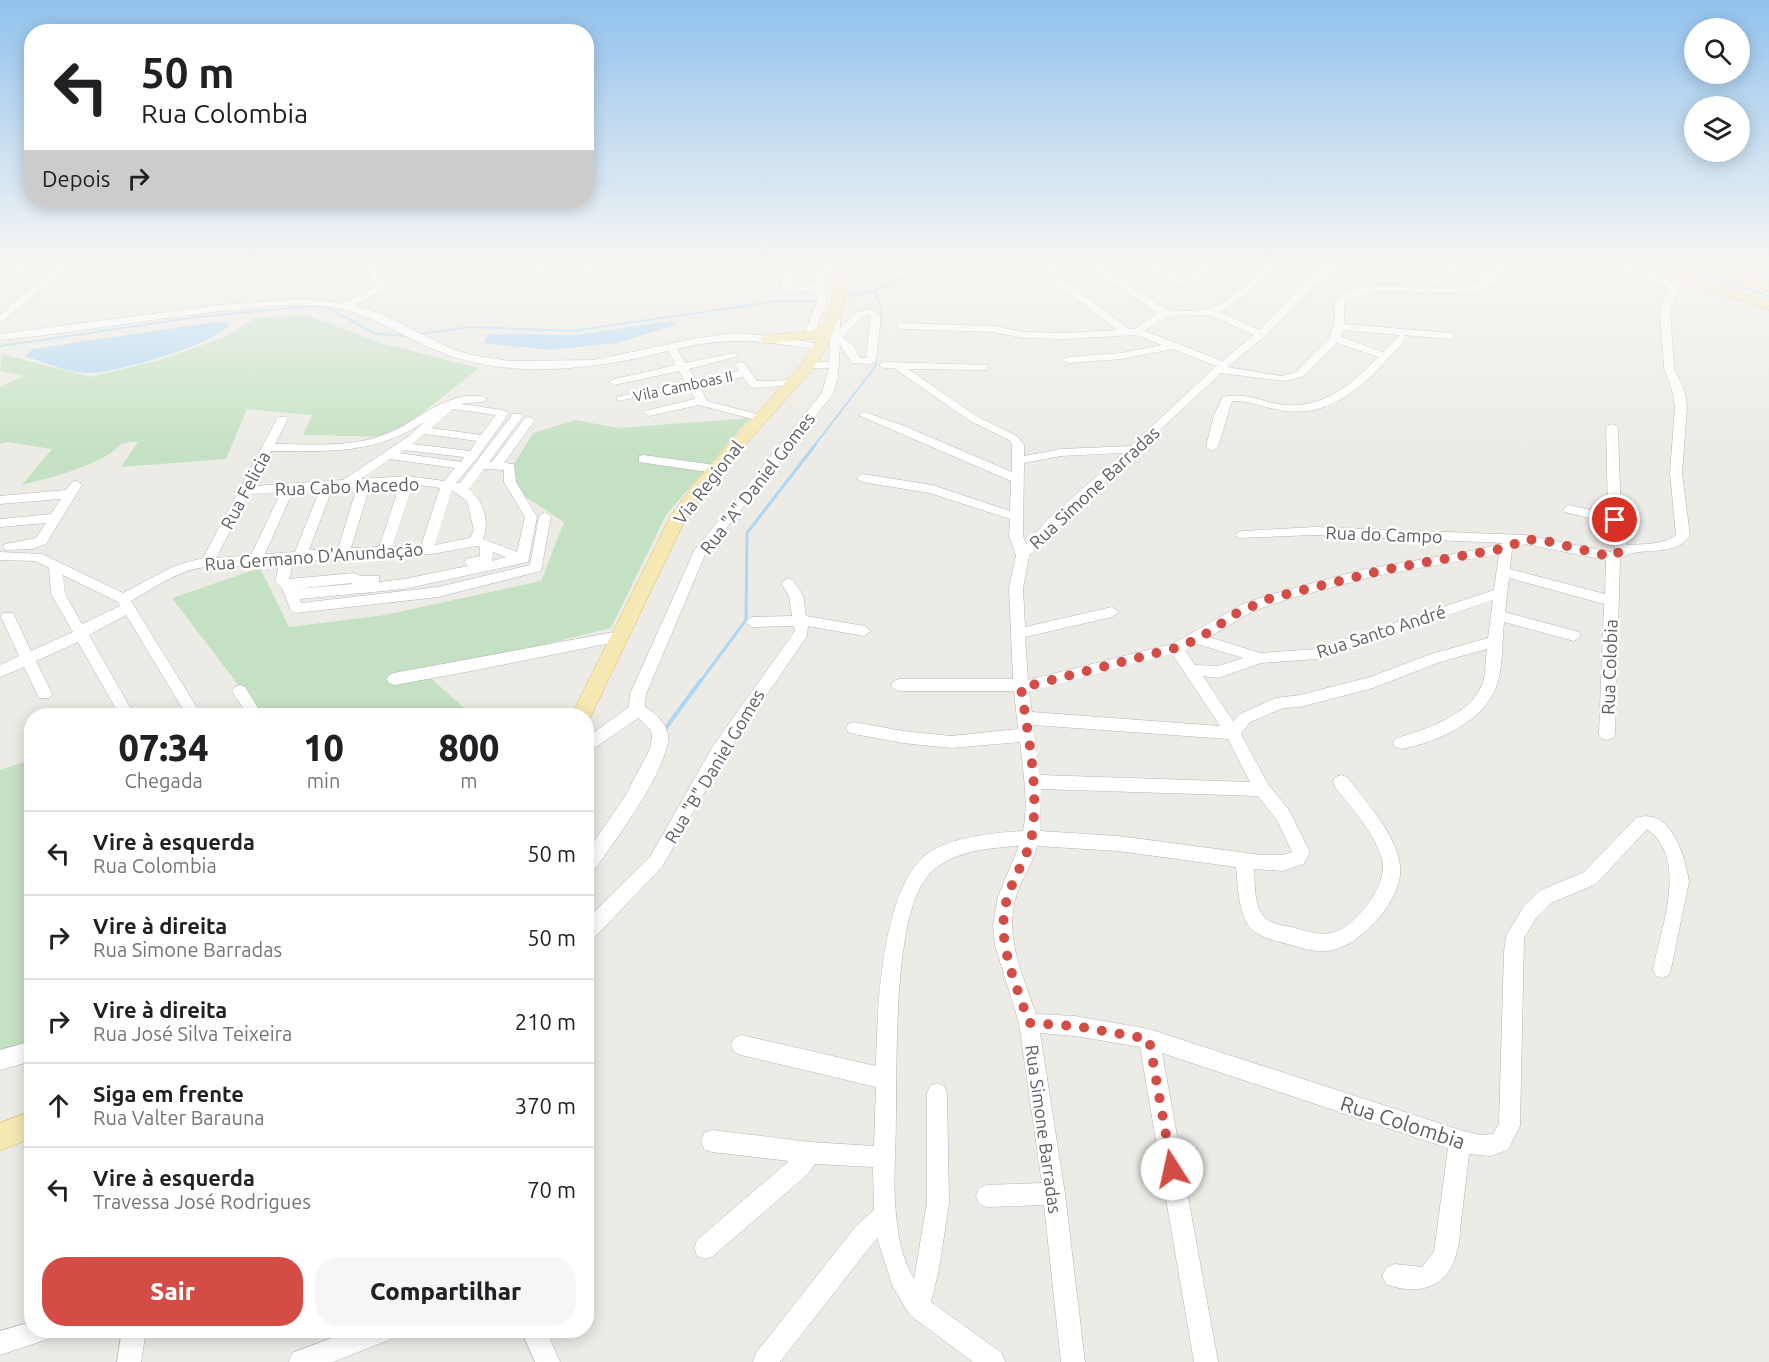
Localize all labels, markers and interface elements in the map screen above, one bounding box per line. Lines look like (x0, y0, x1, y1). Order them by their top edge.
map controls (1684, 18, 1750, 162)
button: search (1684, 18, 1750, 84)
icon: left (42, 48, 120, 126)
text: 50 m (141, 49, 235, 96)
button: layers (1684, 96, 1750, 162)
text: Rua Colombia (141, 98, 308, 128)
icon: right (122, 162, 155, 195)
text: Depois (42, 166, 110, 191)
street label: Vila Camboas II (632, 367, 734, 405)
street label: Rua "A" Daniel Gomes (696, 408, 819, 558)
street label: Rua Simone Barradas (1025, 422, 1163, 552)
street label: Via Regional (669, 436, 747, 528)
street label: Rua Felicia (216, 448, 274, 532)
street label: Rua Cabo Macedo (274, 473, 420, 499)
pin (1589, 494, 1640, 545)
icon: arrive (1598, 503, 1631, 536)
street label: Rua do Campo (1325, 522, 1443, 546)
street label: Rua Germano D'Anundação (204, 538, 424, 574)
street label: Rua Santo André (1314, 601, 1448, 661)
street label: Rua Colobia (1597, 619, 1621, 715)
street label: Rua "B" Daniel Gomes (660, 685, 768, 847)
text: 07:34 (119, 727, 209, 768)
text: 10 (303, 727, 344, 768)
text: 800 (438, 727, 499, 768)
text: Chegada (124, 769, 203, 792)
text: min (307, 769, 340, 792)
text: m (460, 769, 478, 792)
text: Vire à esquerda (93, 829, 255, 854)
icon: left (42, 837, 75, 870)
text: 50 m (527, 841, 576, 866)
text: Rua Colombia (93, 854, 217, 877)
text: Vire à direita (93, 913, 227, 938)
icon: right (42, 921, 75, 954)
text: 50 m (527, 925, 576, 950)
text: Rua Simone Barradas (93, 938, 282, 961)
text: Vire à direita (93, 997, 227, 1022)
icon: right (42, 1005, 75, 1038)
text: 210 m (515, 1009, 576, 1034)
text: Rua José Silva Teixeira (93, 1022, 292, 1045)
street label: Rua Simone Barradas (1022, 1043, 1066, 1215)
text: Siga em frente (93, 1081, 244, 1106)
icon: ahead (42, 1089, 75, 1122)
street label: Rua Colombia (1338, 1091, 1468, 1153)
text: 370 m (515, 1093, 576, 1118)
text: Rua Valter Barauna (93, 1106, 265, 1129)
position arrow (1140, 1137, 1204, 1201)
text: Vire à esquerda (93, 1165, 255, 1190)
icon: left (42, 1173, 75, 1206)
text: 70 m (527, 1177, 576, 1202)
text: Travessa José Rodrigues (93, 1190, 311, 1213)
button: Sair (42, 1257, 303, 1326)
button: Compartilhar (315, 1257, 576, 1326)

